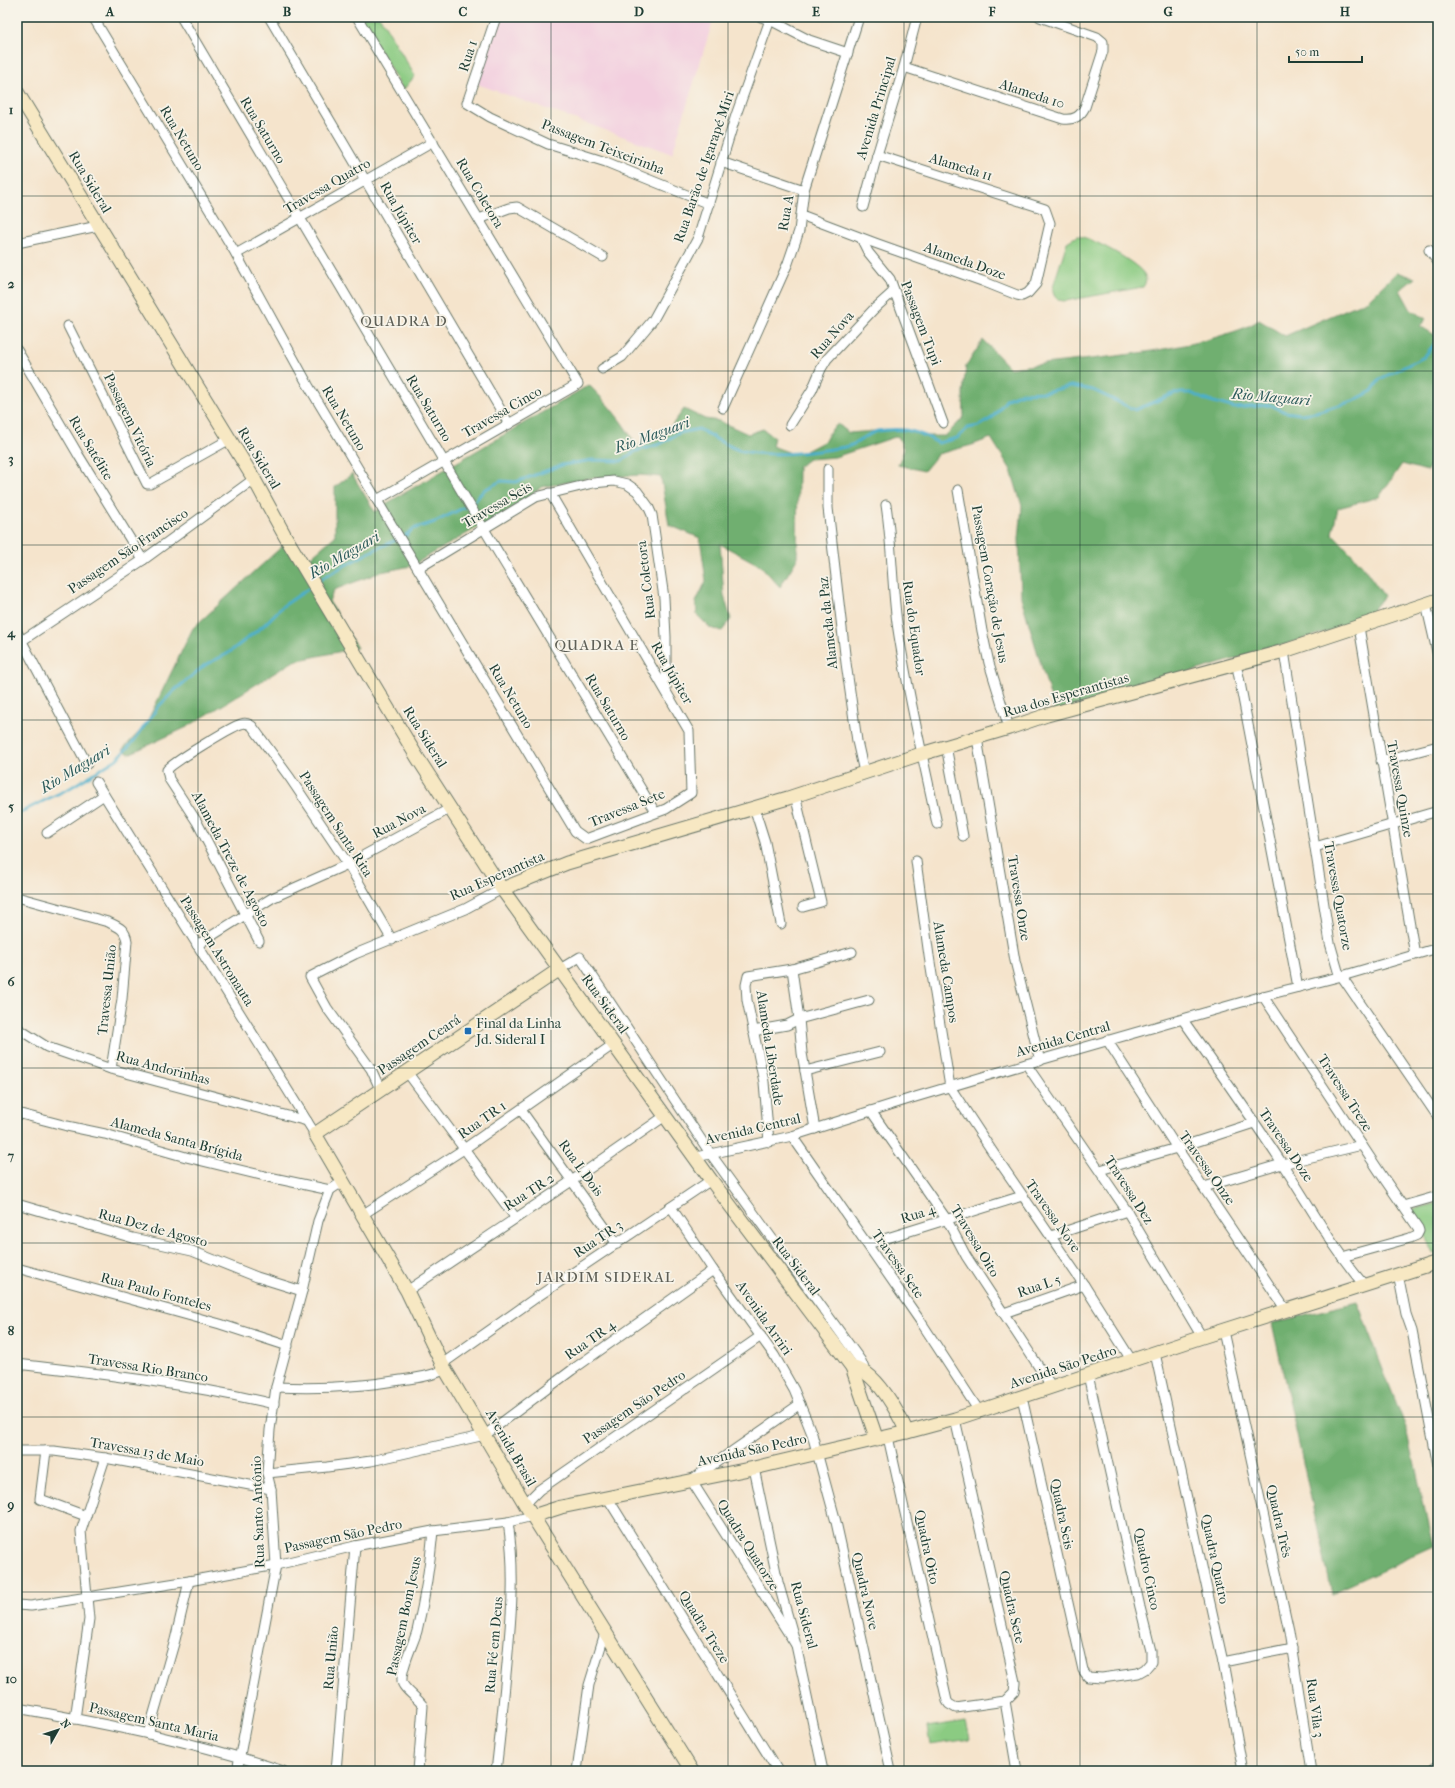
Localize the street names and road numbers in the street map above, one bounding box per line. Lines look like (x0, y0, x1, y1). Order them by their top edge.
street label: Rua 1 (455, 38, 481, 74)
street label: Avenida Principal (852, 54, 900, 162)
street label: Alameda 10 (996, 75, 1067, 113)
street label: Rua Barão de Igarapé Miri (670, 89, 738, 245)
street label: Rua Saturno (236, 93, 290, 167)
street label: Rua Netuno (156, 102, 208, 174)
street label: Passagem Teixeirinha (539, 116, 667, 179)
street label: Rua Sideral (65, 148, 115, 216)
street label: Alameda 11 (926, 149, 995, 185)
street label: Travessa Quatro (281, 154, 373, 218)
street label: Rua Coletora (452, 155, 508, 232)
street label: Rua Júpiter (376, 179, 426, 247)
street label: Rua A (774, 193, 798, 232)
street label: Alameda Doze (921, 238, 1008, 284)
street label: Passagem Tupi (897, 278, 945, 368)
street label: Rua Nova (807, 307, 858, 362)
street label: Passagem Vitória (100, 370, 160, 470)
street label: Rua Saturno (402, 371, 456, 445)
street label: Rua Netuno (318, 382, 370, 454)
street label: Travessa Cinco (459, 382, 545, 442)
street label: Rua Satélite (65, 412, 117, 484)
street label: Rua Sideral (234, 424, 284, 492)
street label: Travessa Seis (459, 478, 535, 532)
street label: Passagem São Francisco (65, 504, 191, 598)
street label: Passagem Coração de Jesus (968, 504, 1012, 664)
street label: Rua Coletora (633, 539, 659, 620)
street label: Alameda da Paz (815, 576, 841, 671)
street label: Rua do Equador (899, 579, 929, 677)
street label: Rua Júpiter (647, 639, 697, 707)
street label: Rua Netuno (485, 660, 537, 732)
street label: Rua dos Esperantistas (1001, 669, 1131, 721)
street label: Rua Saturno (581, 670, 635, 744)
street label: Rua Sideral (399, 703, 451, 771)
street label: Travessa Quinze (1383, 739, 1417, 839)
street label: Passagem Santa Rita (296, 768, 377, 880)
street label: Travessa Sete (587, 785, 667, 831)
street label: Alameda Treze de Agosto (188, 788, 274, 930)
street label: Rua Nova (369, 800, 429, 842)
street label: Travessa Quatorze (1320, 840, 1356, 952)
street label: Rua Esperantista (447, 847, 547, 904)
street label: Travessa Onze (1004, 854, 1034, 942)
street label: Passagem Astronauta (176, 893, 258, 1010)
street label: Alameda Campos (929, 919, 962, 1024)
street label: Travessa União (94, 944, 120, 1036)
street label: Rua Sideral (578, 971, 632, 1037)
street label: Alameda Liberdade (752, 988, 787, 1107)
street label: Passagem Ceará (374, 1011, 464, 1079)
street label: Avenida Central (1013, 1017, 1112, 1061)
street label: Rua Andorinhas (114, 1047, 212, 1089)
street label: Travessa Treze (1314, 1051, 1376, 1135)
street label: Rua TR 1 (455, 1097, 509, 1143)
street label: Travessa Doze (1255, 1105, 1317, 1185)
street label: Avenida Central (703, 1110, 802, 1148)
street label: Alameda Santa Brígida (108, 1113, 245, 1165)
street label: Travessa Onze (1175, 1128, 1239, 1208)
street label: Rua L Dois (555, 1136, 607, 1200)
street label: Travessa Dez (1101, 1153, 1157, 1227)
street label: Rua TR 2 (500, 1169, 558, 1215)
street label: Travessa Nove (1022, 1176, 1084, 1256)
street label: Rua 4 (898, 1200, 938, 1227)
street label: Travessa Oito (947, 1202, 1003, 1280)
street label: Rua Dez de Agosto (96, 1205, 210, 1251)
street label: Rua TR 3 (570, 1216, 626, 1262)
street label: Travessa Sete (868, 1226, 928, 1302)
street label: Rua Sideral (768, 1233, 824, 1299)
street label: Rua Paulo Fonteles (99, 1269, 213, 1315)
street label: Rua L 5 (1015, 1271, 1063, 1301)
street label: Avenida Arriri (732, 1277, 796, 1358)
street label: Rua TR 4 (561, 1316, 619, 1364)
street label: Avenida São Pedro (1007, 1342, 1118, 1393)
street label: Travessa Rio Branco (87, 1350, 209, 1386)
street label: Passagem São Pedro (579, 1366, 689, 1448)
street label: Avenida Brasil (482, 1405, 540, 1490)
street label: Avenida São Pedro (695, 1430, 808, 1470)
street label: Travessa 13 de Maio (88, 1434, 206, 1470)
street label: Rua Santo Antônio (248, 1455, 268, 1569)
street label: Quadra Seis (1046, 1477, 1078, 1551)
street label: Quadra Três (1262, 1483, 1296, 1559)
street label: Quadra Quatorze (713, 1496, 783, 1594)
street label: Quadra Oito (911, 1508, 943, 1586)
street label: Quadra Quatro (1197, 1513, 1233, 1605)
street label: Passagem São Pedro (282, 1515, 404, 1557)
street label: Quadro Cinco (1130, 1526, 1164, 1612)
street label: Quadra Nove (848, 1551, 882, 1632)
street label: Passagem Bom Jesus (383, 1555, 425, 1677)
street label: Quadra Sete (995, 1569, 1029, 1645)
street label: Rua Sideral (787, 1579, 821, 1651)
street label: Quadra Treze (675, 1587, 733, 1667)
street label: Rua Fé em Deus (481, 1596, 507, 1694)
street label: Rua União (320, 1625, 342, 1691)
street label: Rua Vila 3 (1302, 1677, 1328, 1739)
street label: Passagem Santa Maria (87, 1699, 221, 1745)

